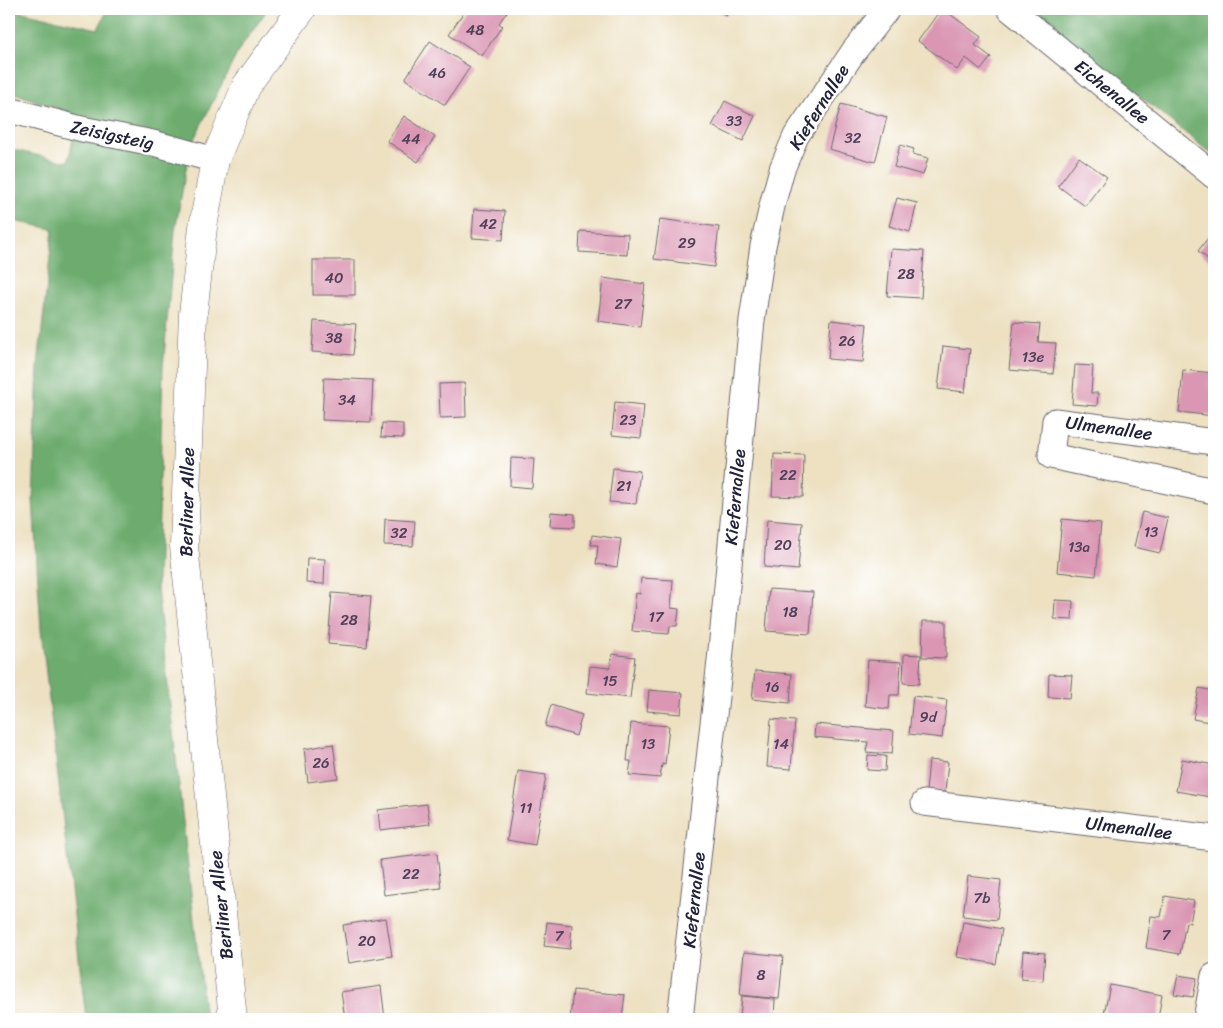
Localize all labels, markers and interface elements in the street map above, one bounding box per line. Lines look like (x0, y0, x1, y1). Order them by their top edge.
house number: 48 (466, 17, 484, 43)
street label: Eichenallee (1067, 51, 1157, 133)
street label: Kiefernallee (780, 57, 858, 156)
house number: 46 (428, 60, 446, 86)
house number: 33 (726, 108, 742, 134)
street label: Zeisigsteig (67, 111, 157, 159)
house number: 32 (845, 125, 862, 151)
house number: 44 (402, 126, 420, 152)
house number: 42 (479, 211, 497, 237)
house number: 29 (678, 230, 696, 256)
house number: 28 (897, 261, 915, 287)
house number: 40 (325, 265, 343, 291)
house number: 27 (614, 291, 633, 317)
house number: 38 (325, 325, 343, 351)
house number: 26 (838, 328, 856, 354)
house number: 13e (1022, 344, 1044, 370)
house number: 34 (338, 387, 356, 413)
street label: Ulmenallee (1064, 406, 1154, 450)
house number: 23 (620, 407, 636, 433)
street label: Berliner Allee (170, 447, 204, 557)
street label: Kiefernallee (715, 447, 755, 546)
house number: 22 (779, 462, 797, 488)
house number: 21 (616, 473, 632, 499)
house number: 13 (1144, 519, 1158, 545)
house number: 32 (391, 520, 408, 546)
house number: 20 (774, 532, 792, 558)
house number: 13a (1068, 534, 1091, 560)
house number: 18 (782, 599, 798, 625)
house number: 17 (648, 604, 665, 630)
house number: 28 (340, 607, 358, 633)
house number: 15 (602, 668, 618, 694)
house number: 16 (765, 674, 779, 700)
house number: 9d (919, 704, 938, 730)
house number: 13 (641, 731, 655, 757)
house number: 14 (773, 731, 789, 757)
house number: 26 (312, 750, 330, 776)
house number: 11 (520, 795, 532, 821)
street label: Ulmenallee (1084, 807, 1174, 849)
street label: Berliner Allee (199, 849, 243, 961)
street label: Kiefernallee (673, 850, 715, 950)
house number: 22 (402, 861, 420, 887)
house number: 7b (974, 885, 990, 911)
house number: 7 (1162, 922, 1172, 948)
house number: 7 (555, 923, 565, 949)
house number: 20 (358, 928, 376, 954)
house number: 8 (756, 962, 766, 988)

